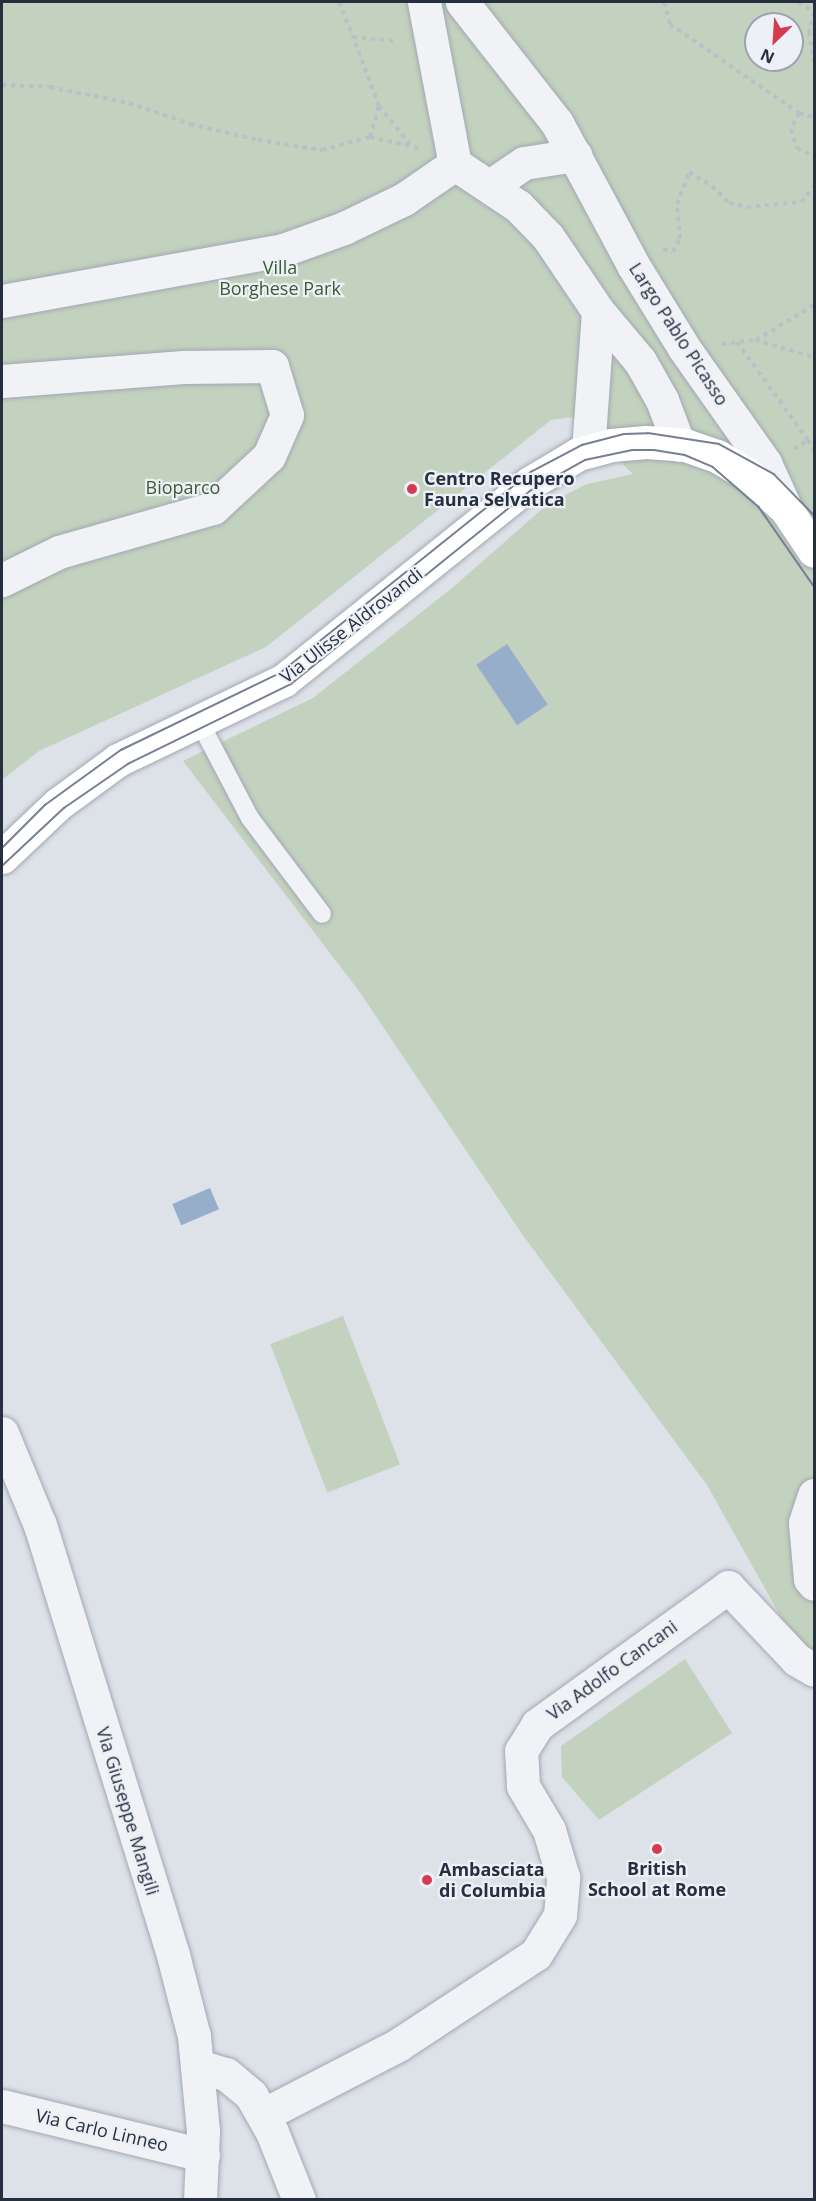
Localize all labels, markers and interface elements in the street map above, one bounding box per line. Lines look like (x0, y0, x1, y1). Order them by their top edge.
north arrow (744, 12, 804, 72)
text: N (757, 44, 778, 69)
park label: Villa Borghese Park (219, 257, 341, 300)
street label: Largo Pablo Picasso (625, 259, 733, 409)
place label: Centro Recupero Fauna Selvatica (424, 468, 575, 510)
park label: Bioparco (146, 476, 220, 498)
marker: Centro Recupero Fauna Selvatica (405, 482, 419, 496)
street label: Via Ulisse Aldrovandi (275, 563, 427, 687)
street label: Via Adolfo Cancani (543, 1615, 681, 1725)
street label: Via Giuseppe Mangili (92, 1724, 164, 1898)
marker: British School at Rome (650, 1842, 664, 1856)
place label: British School at Rome (588, 1858, 726, 1900)
place label: Ambasciata di Columbia (439, 1859, 546, 1902)
marker: Ambasciata di Columbia (420, 1873, 434, 1887)
street label: Via Carlo Linneo (33, 2104, 171, 2156)

